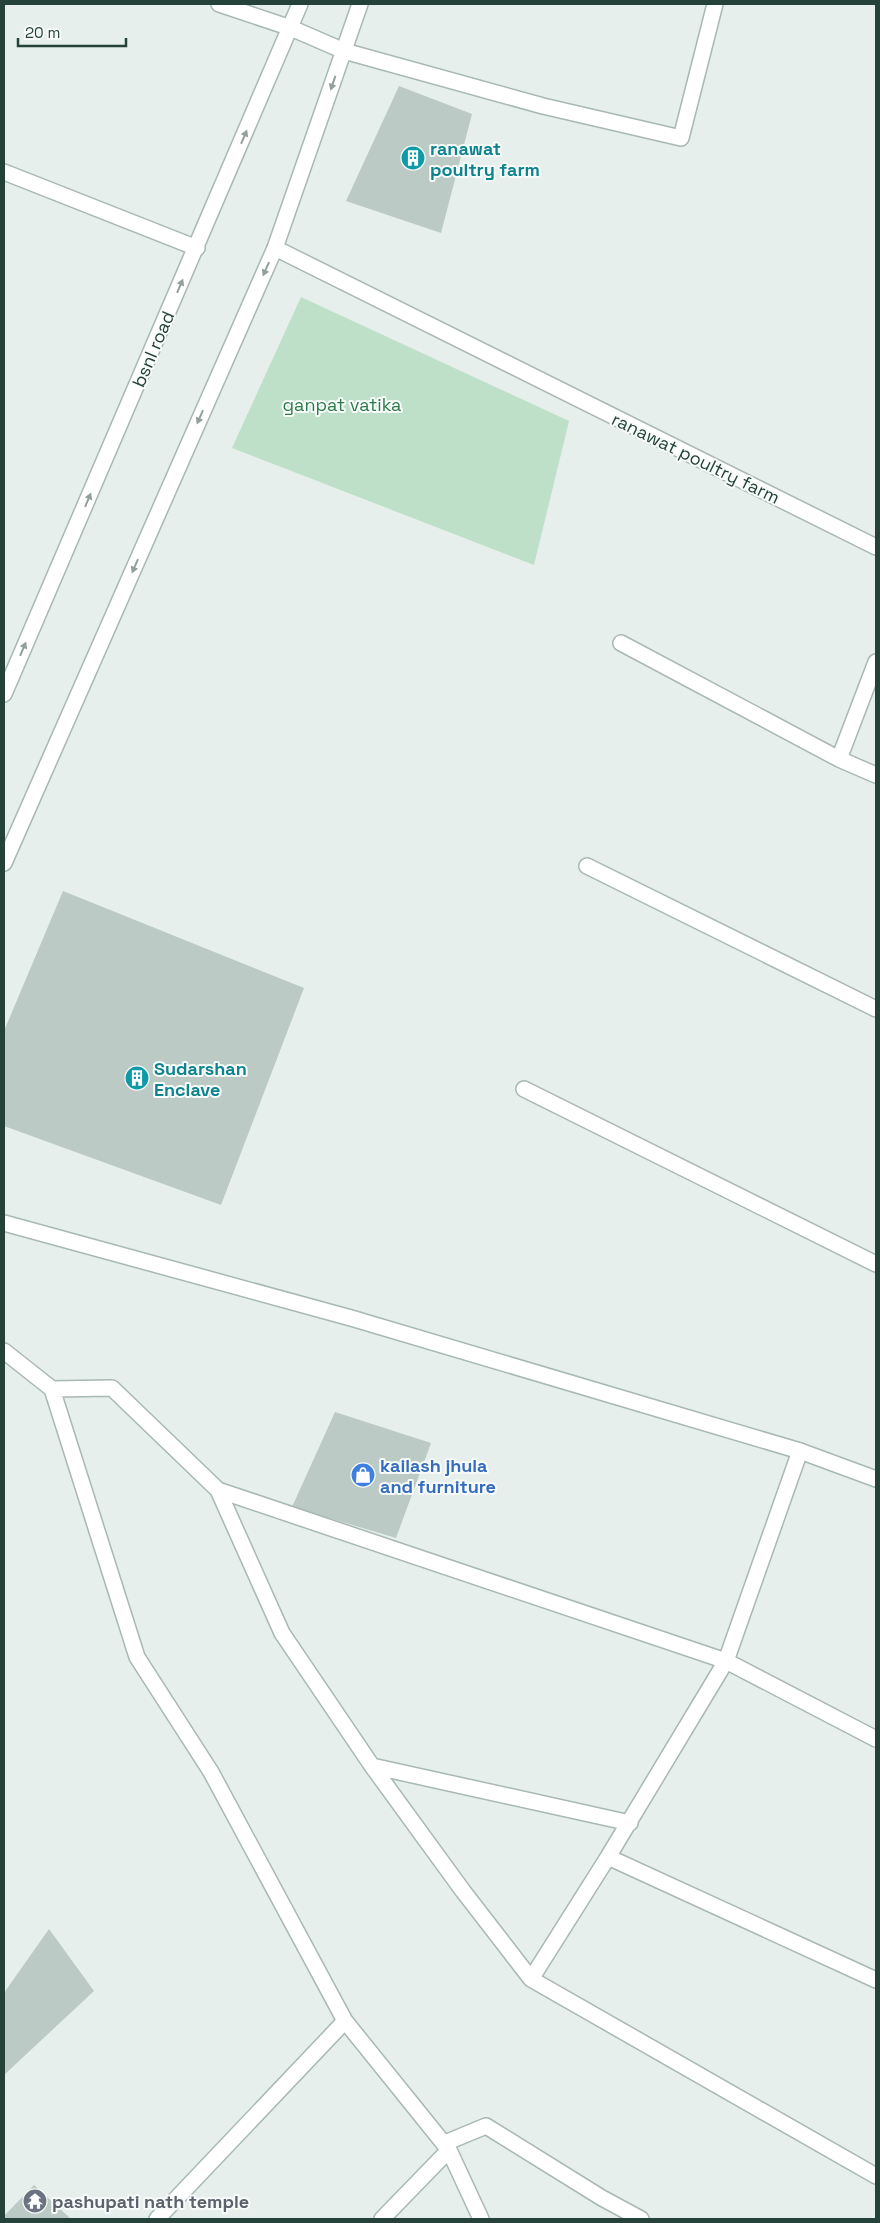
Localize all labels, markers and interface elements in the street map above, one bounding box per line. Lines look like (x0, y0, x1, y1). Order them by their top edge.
scale bar (18, 15, 125, 47)
text: 20 m (25, 23, 60, 42)
one-way arrow (329, 76, 337, 91)
one-way arrow (241, 130, 249, 144)
place label: ranawat poultry farm (430, 137, 540, 181)
building icon: ranawat poultry farm (400, 145, 426, 171)
one-way arrow (262, 262, 270, 276)
one-way arrow (176, 279, 184, 293)
street label: bsnl road (127, 307, 179, 391)
park label: ganpat vatika (283, 393, 401, 416)
street label: ranawat poultry farm (608, 407, 784, 509)
one-way arrow (196, 410, 204, 424)
one-way arrow (84, 493, 92, 507)
one-way arrow (130, 559, 138, 573)
one-way arrow (20, 642, 28, 656)
place label: Sudarshan Enclave (154, 1057, 247, 1101)
building icon: Sudarshan Enclave (124, 1065, 150, 1091)
place label: kailash jhula and furniture (380, 1454, 496, 1498)
shop icon: kailash jhula and furniture (350, 1462, 376, 1488)
temple icon: pashupati nath temple (22, 2188, 48, 2214)
place label: pashupati nath temple (52, 2190, 249, 2213)

